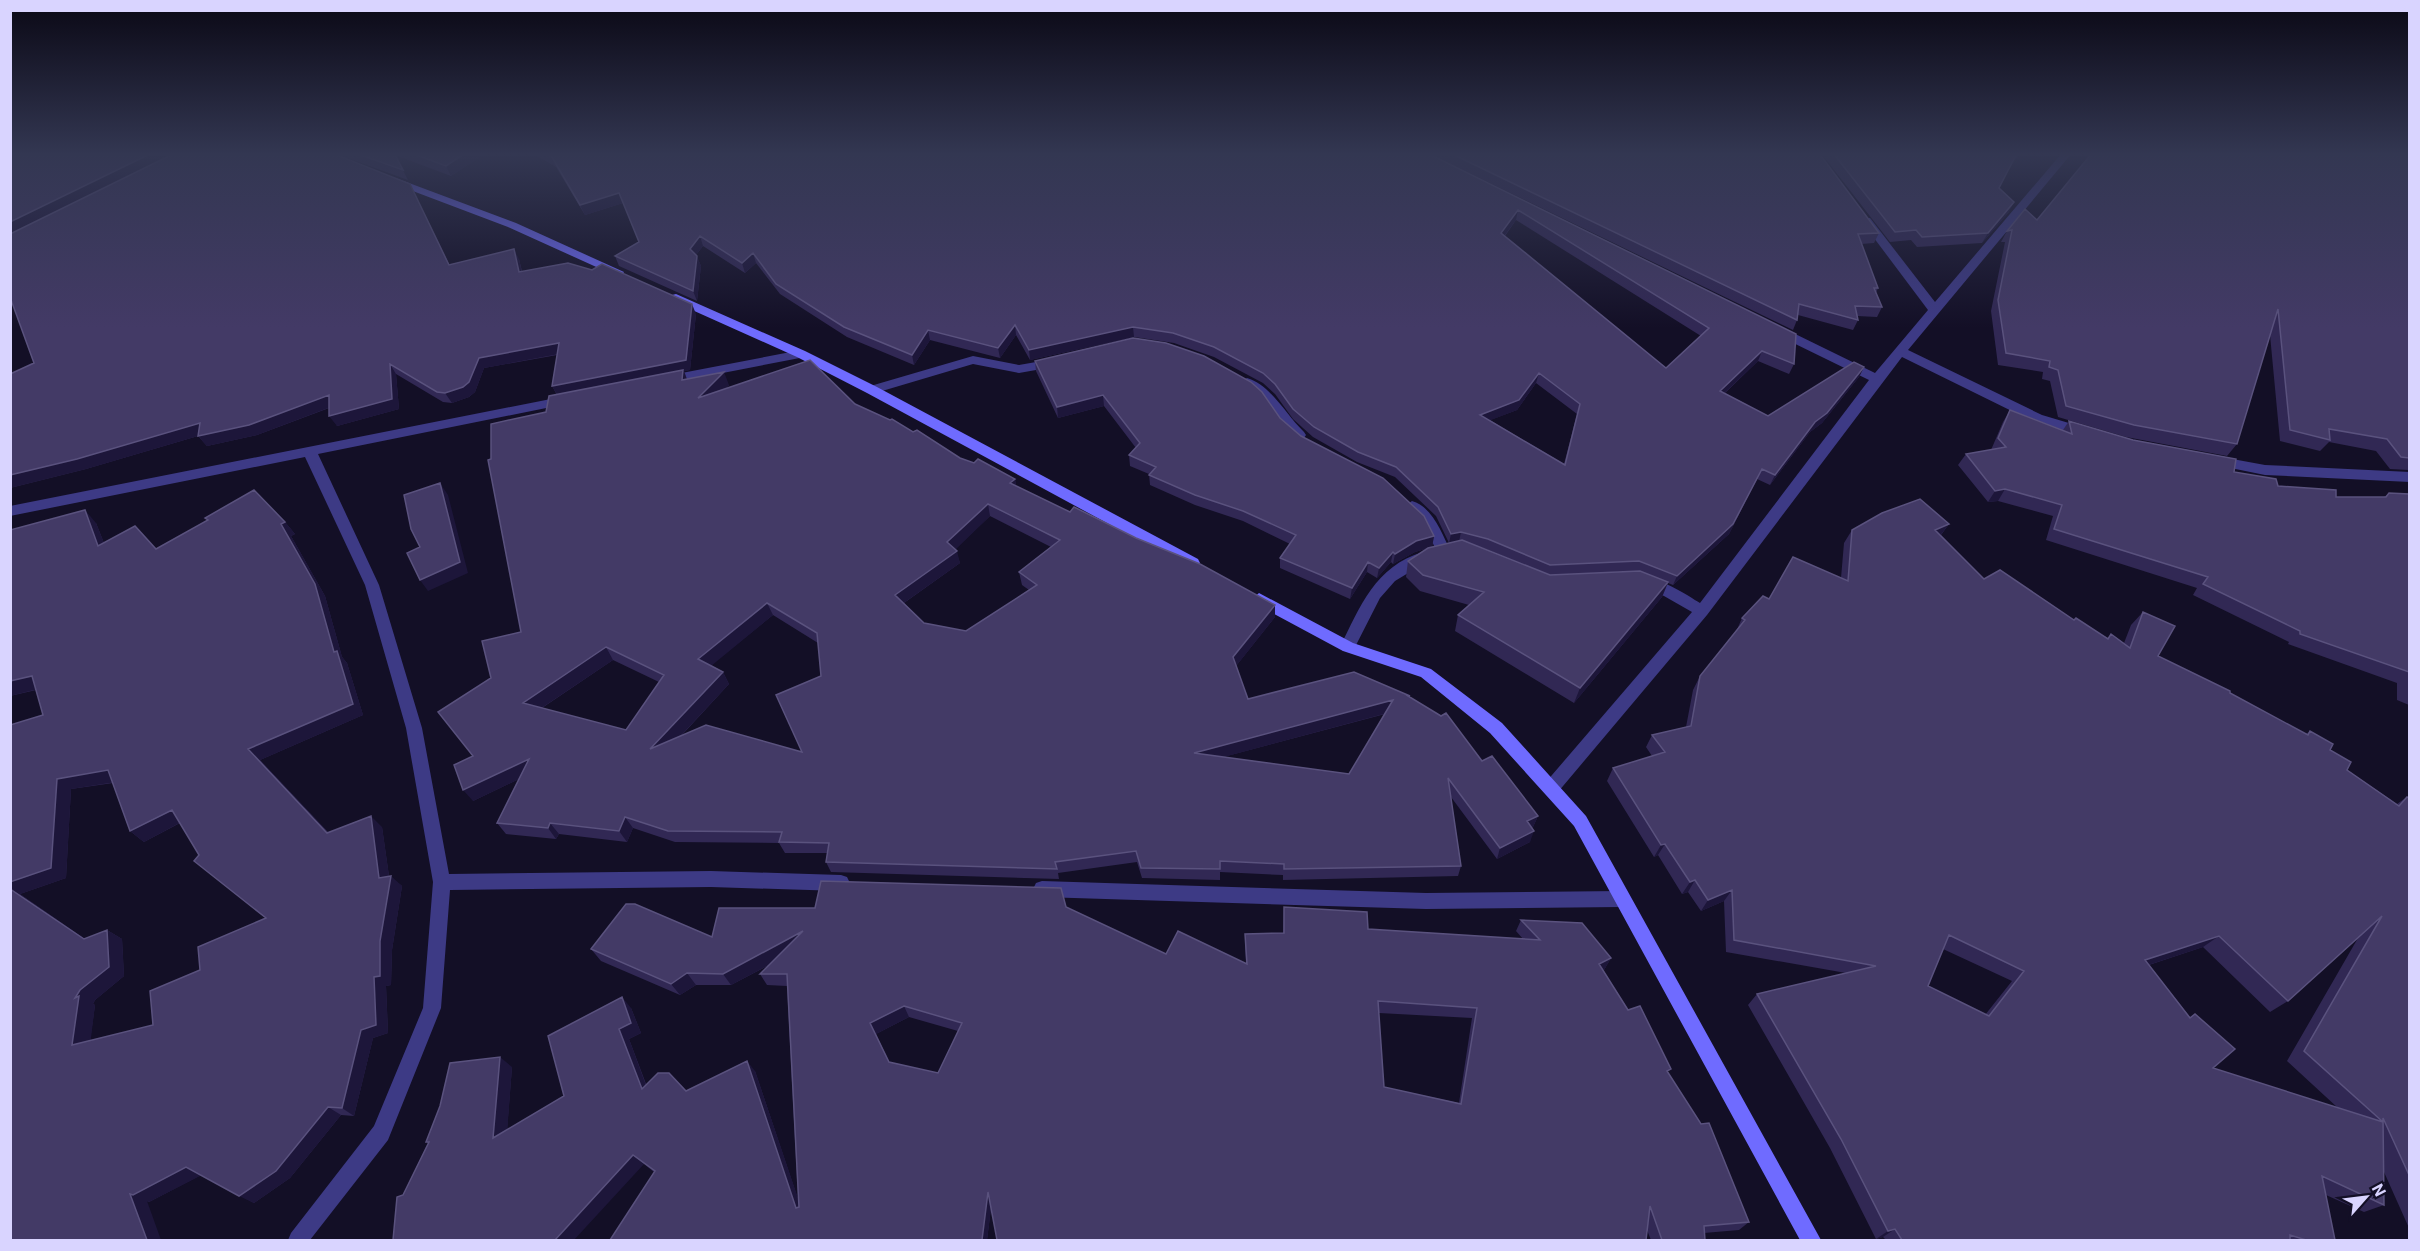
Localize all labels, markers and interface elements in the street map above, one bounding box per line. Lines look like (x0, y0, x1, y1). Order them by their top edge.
north arrow (2336, 1167, 2396, 1227)
text: N (2368, 1181, 2390, 1200)

